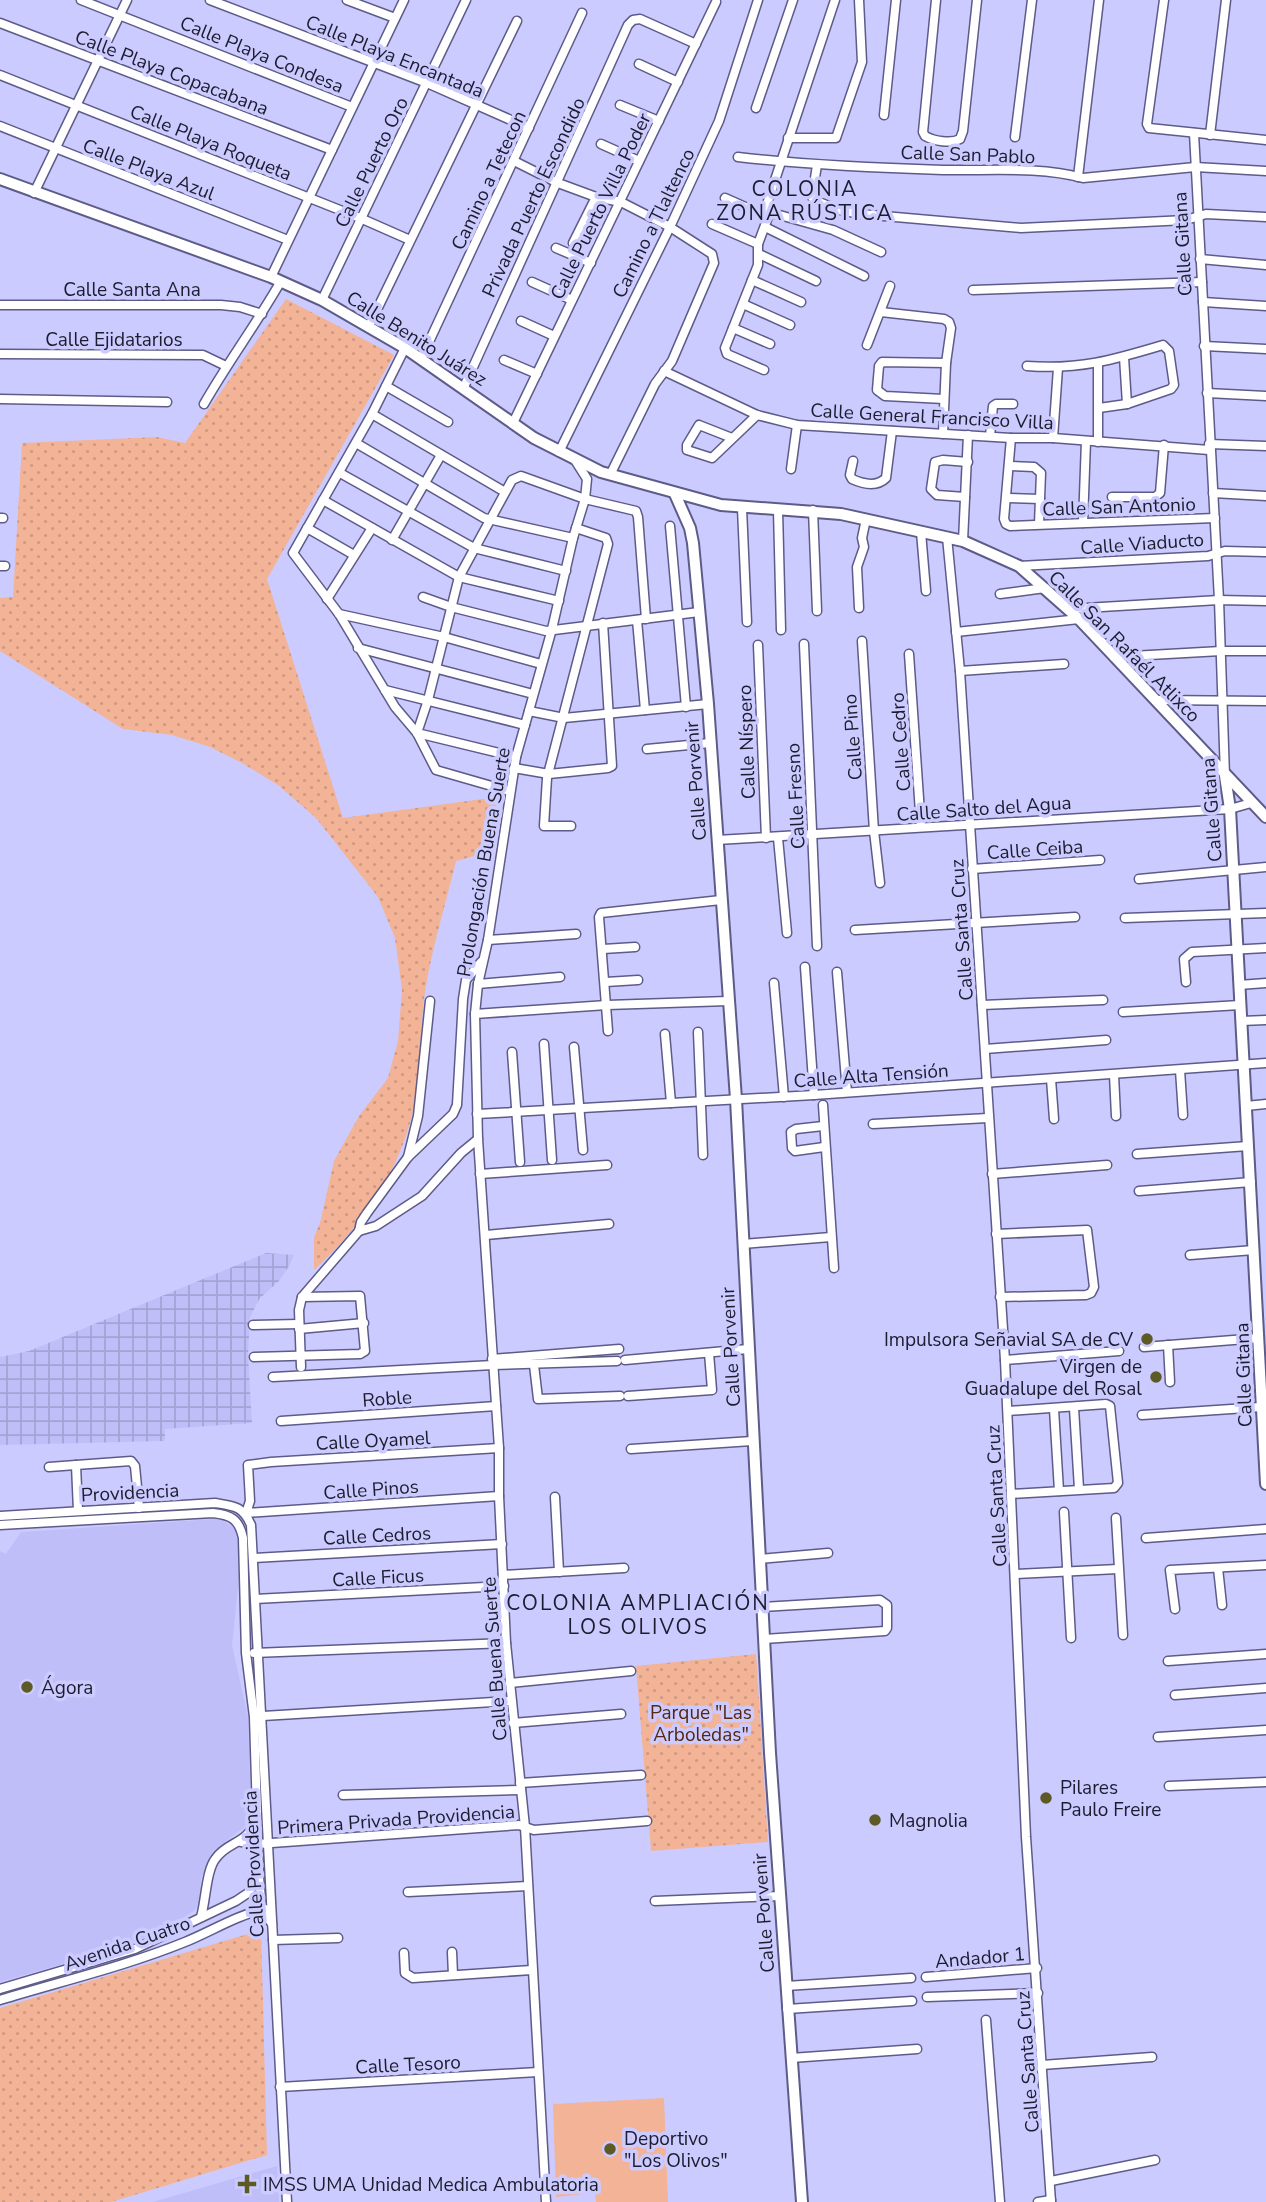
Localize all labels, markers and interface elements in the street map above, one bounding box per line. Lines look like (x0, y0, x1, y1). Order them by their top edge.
street label: Calle Playa Encantada (302, 9, 488, 105)
street label: Calle Playa Condesa (176, 10, 347, 100)
street label: Calle Playa Copacabana (71, 24, 272, 122)
street label: Calle Puerto Oro (329, 93, 415, 232)
street label: Privada Puerto Escondido (476, 93, 592, 302)
street label: Calle Playa Roqueta (126, 99, 295, 187)
street label: Camino a Tetecon (445, 106, 533, 254)
street label: Calle Puerto Villa Poder (544, 109, 657, 304)
street label: Calle Playa Azul (79, 133, 219, 207)
street label: Calle San Pablo (900, 140, 1036, 170)
street label: Camino a Tlaltenco (606, 144, 701, 303)
district label: COLONIA ZONA RÚSTICA (716, 175, 894, 227)
street label: Calle Gitana (1167, 191, 1199, 297)
street label: Calle Santa Ana (63, 277, 201, 303)
street label: Calle Benito Juárez (341, 285, 492, 393)
street label: Calle Ejidatarios (45, 327, 183, 353)
street label: Calle General Francisco Villa (810, 398, 1054, 436)
street label: Calle San Antonio (1042, 491, 1196, 523)
street label: Calle Viaducto (1079, 527, 1205, 561)
street label: Calle San Rafaél Atlixco (1043, 565, 1206, 728)
street label: Calle Níspero (732, 684, 762, 800)
street label: Calle Cedro (885, 692, 917, 792)
street label: Calle Pino (837, 693, 869, 781)
street label: Calle Porvenir (679, 720, 713, 842)
street label: Calle Fresno (780, 742, 812, 850)
street label: Prolongación Buena Suerte (451, 745, 517, 979)
street label: Calle Gitana (1195, 757, 1229, 863)
street label: Calle Salto del Agua (896, 790, 1072, 828)
street label: Calle Ceiba (986, 834, 1084, 866)
street label: Calle Santa Cruz (944, 858, 980, 1002)
street label: Calle Alta Tensión (793, 1058, 949, 1094)
street label: Calle Porvenir (715, 1286, 747, 1408)
street label: Calle Gitana (1229, 1322, 1259, 1428)
place label: Impulsora Señavial SA de CV (884, 1327, 1134, 1353)
marker: Impulsora Señavial SA de CV (1139, 1331, 1155, 1347)
place label: Virgen de Guadalupe del Rosal (964, 1354, 1142, 1402)
marker: Virgen de Guadalupe del Rosal (1148, 1369, 1164, 1385)
street label: Roble (361, 1384, 413, 1414)
street label: Calle Santa Cruz (980, 1424, 1014, 1567)
street label: Calle Oyamel (315, 1425, 431, 1457)
street label: Calle Pinos (322, 1474, 420, 1506)
street label: Providencia (80, 1477, 180, 1509)
street label: Calle Cedros (322, 1520, 432, 1552)
street label: Calle Ficus (331, 1563, 425, 1593)
street label: Calle Buena Suerte (476, 1576, 514, 1742)
district label: COLONIA AMPLIACIÓN LOS OLIVOS (506, 1589, 770, 1641)
place label: Ágora (41, 1675, 93, 1701)
marker: Ágora (19, 1679, 35, 1695)
park label: Parque "Las Arboledas" (650, 1700, 752, 1748)
place label: Pilares Paulo Freire (1060, 1775, 1161, 1823)
street label: Calle Providencia (237, 1790, 271, 1938)
marker: Pilares Paulo Freire (1038, 1790, 1054, 1806)
street label: Primera Privada Providencia (276, 1799, 516, 1841)
place label: Magnolia (889, 1808, 968, 1834)
marker: Magnolia (867, 1812, 883, 1828)
street label: Calle Porvenir (747, 1852, 781, 1974)
street label: Avenida Cuatro (61, 1910, 194, 1978)
street label: Andador 1 (934, 1941, 1026, 1975)
street label: Calle Santa Cruz (1010, 1990, 1046, 2134)
street label: Calle Tesoro (355, 2049, 462, 2081)
place label: Deportivo "Los Olivos" (624, 2126, 728, 2174)
marker: Deportivo "Los Olivos" (602, 2141, 618, 2157)
place label: IMSS UMA Unidad Medica Ambulatoria (263, 2172, 599, 2198)
marker: IMSS UMA Unidad Medica Ambulatoria (237, 2174, 257, 2194)

